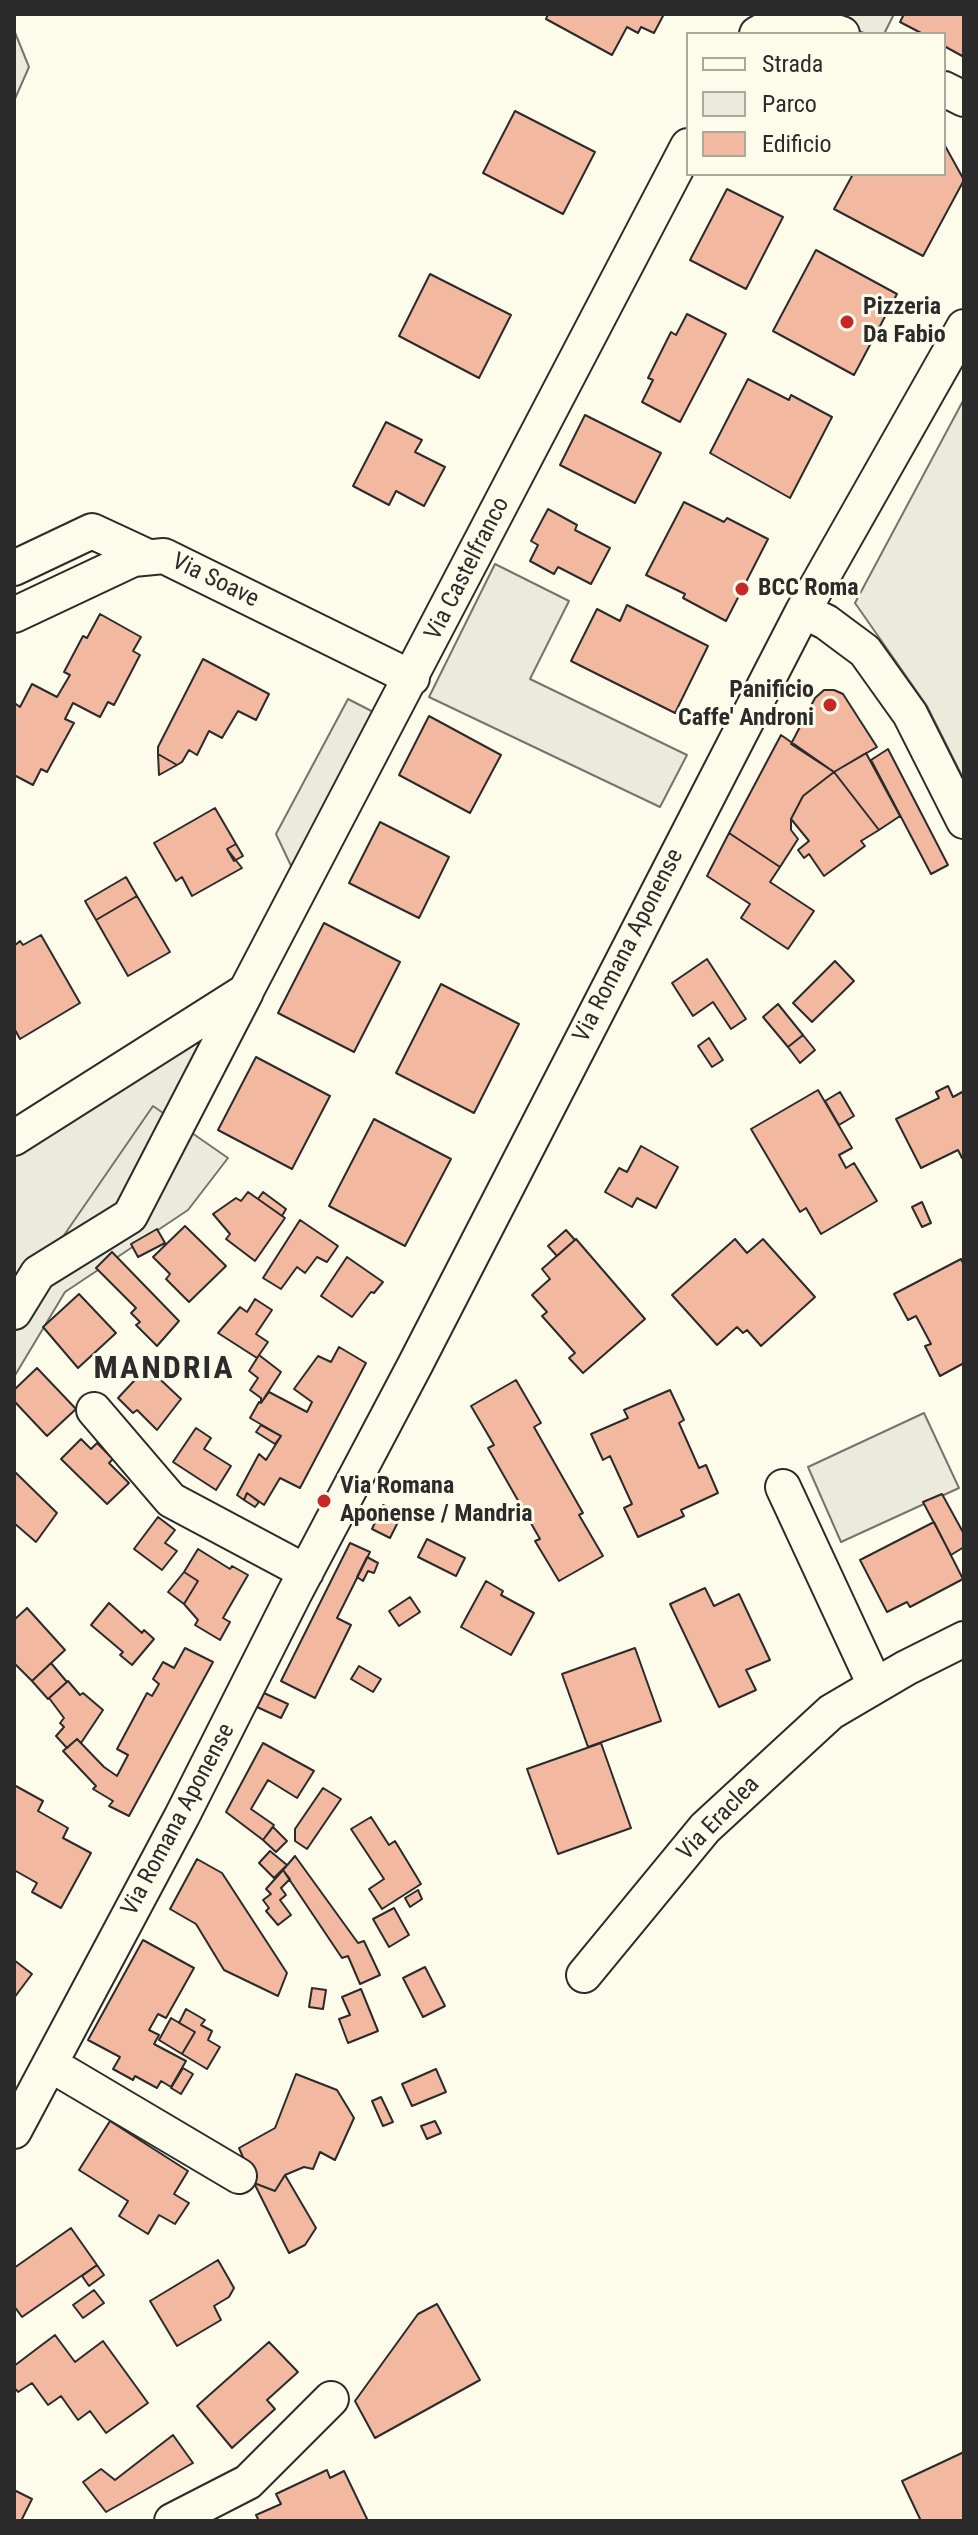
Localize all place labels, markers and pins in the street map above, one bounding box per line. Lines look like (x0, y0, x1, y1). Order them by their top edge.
place label: Pizzeria Da Fabio (863, 294, 946, 350)
marker: Pizzeria Da Fabio (838, 313, 856, 331)
place label: BCC Roma (758, 575, 859, 603)
marker: BCC Roma (733, 580, 751, 598)
place label: Panificio Caffe' Androni (678, 677, 814, 733)
marker: Panificio Caffe' Androni (821, 696, 839, 714)
place label: Via Romana Aponense / Mandria (340, 1473, 533, 1529)
marker: Via Romana Aponense / Mandria (315, 1492, 333, 1510)

